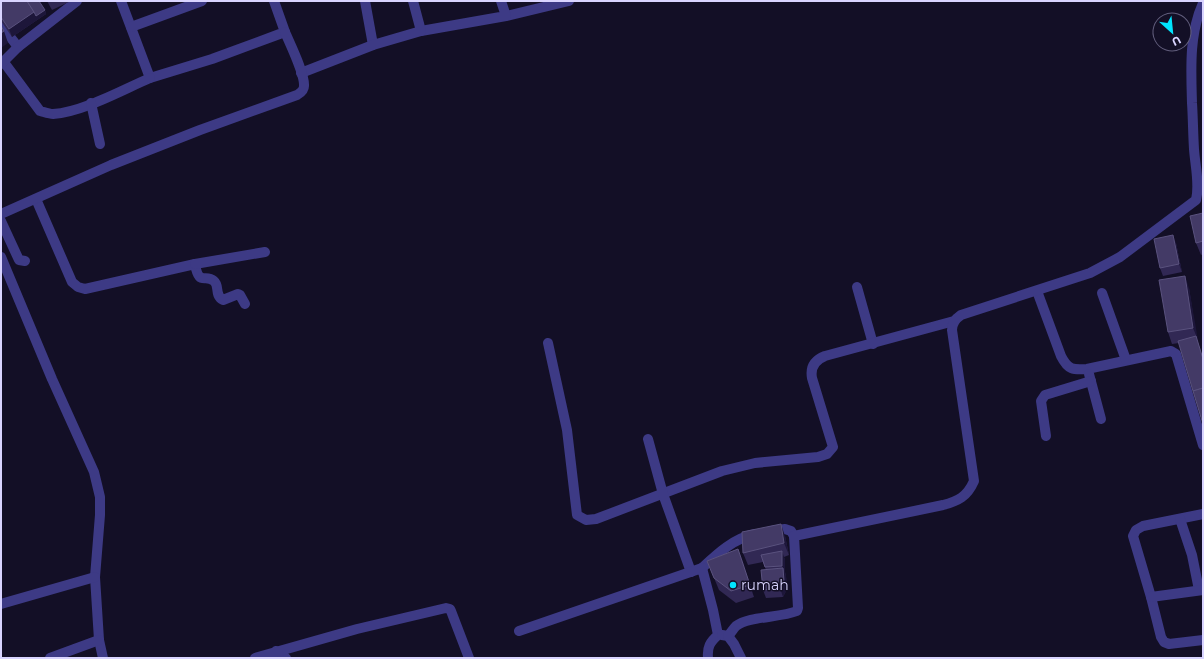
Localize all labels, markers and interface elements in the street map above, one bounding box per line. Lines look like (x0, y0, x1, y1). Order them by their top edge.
north arrow (1152, 12, 1192, 52)
text: U (1169, 33, 1184, 49)
place label: rumah (741, 576, 789, 594)
marker: rumah (728, 580, 738, 590)

